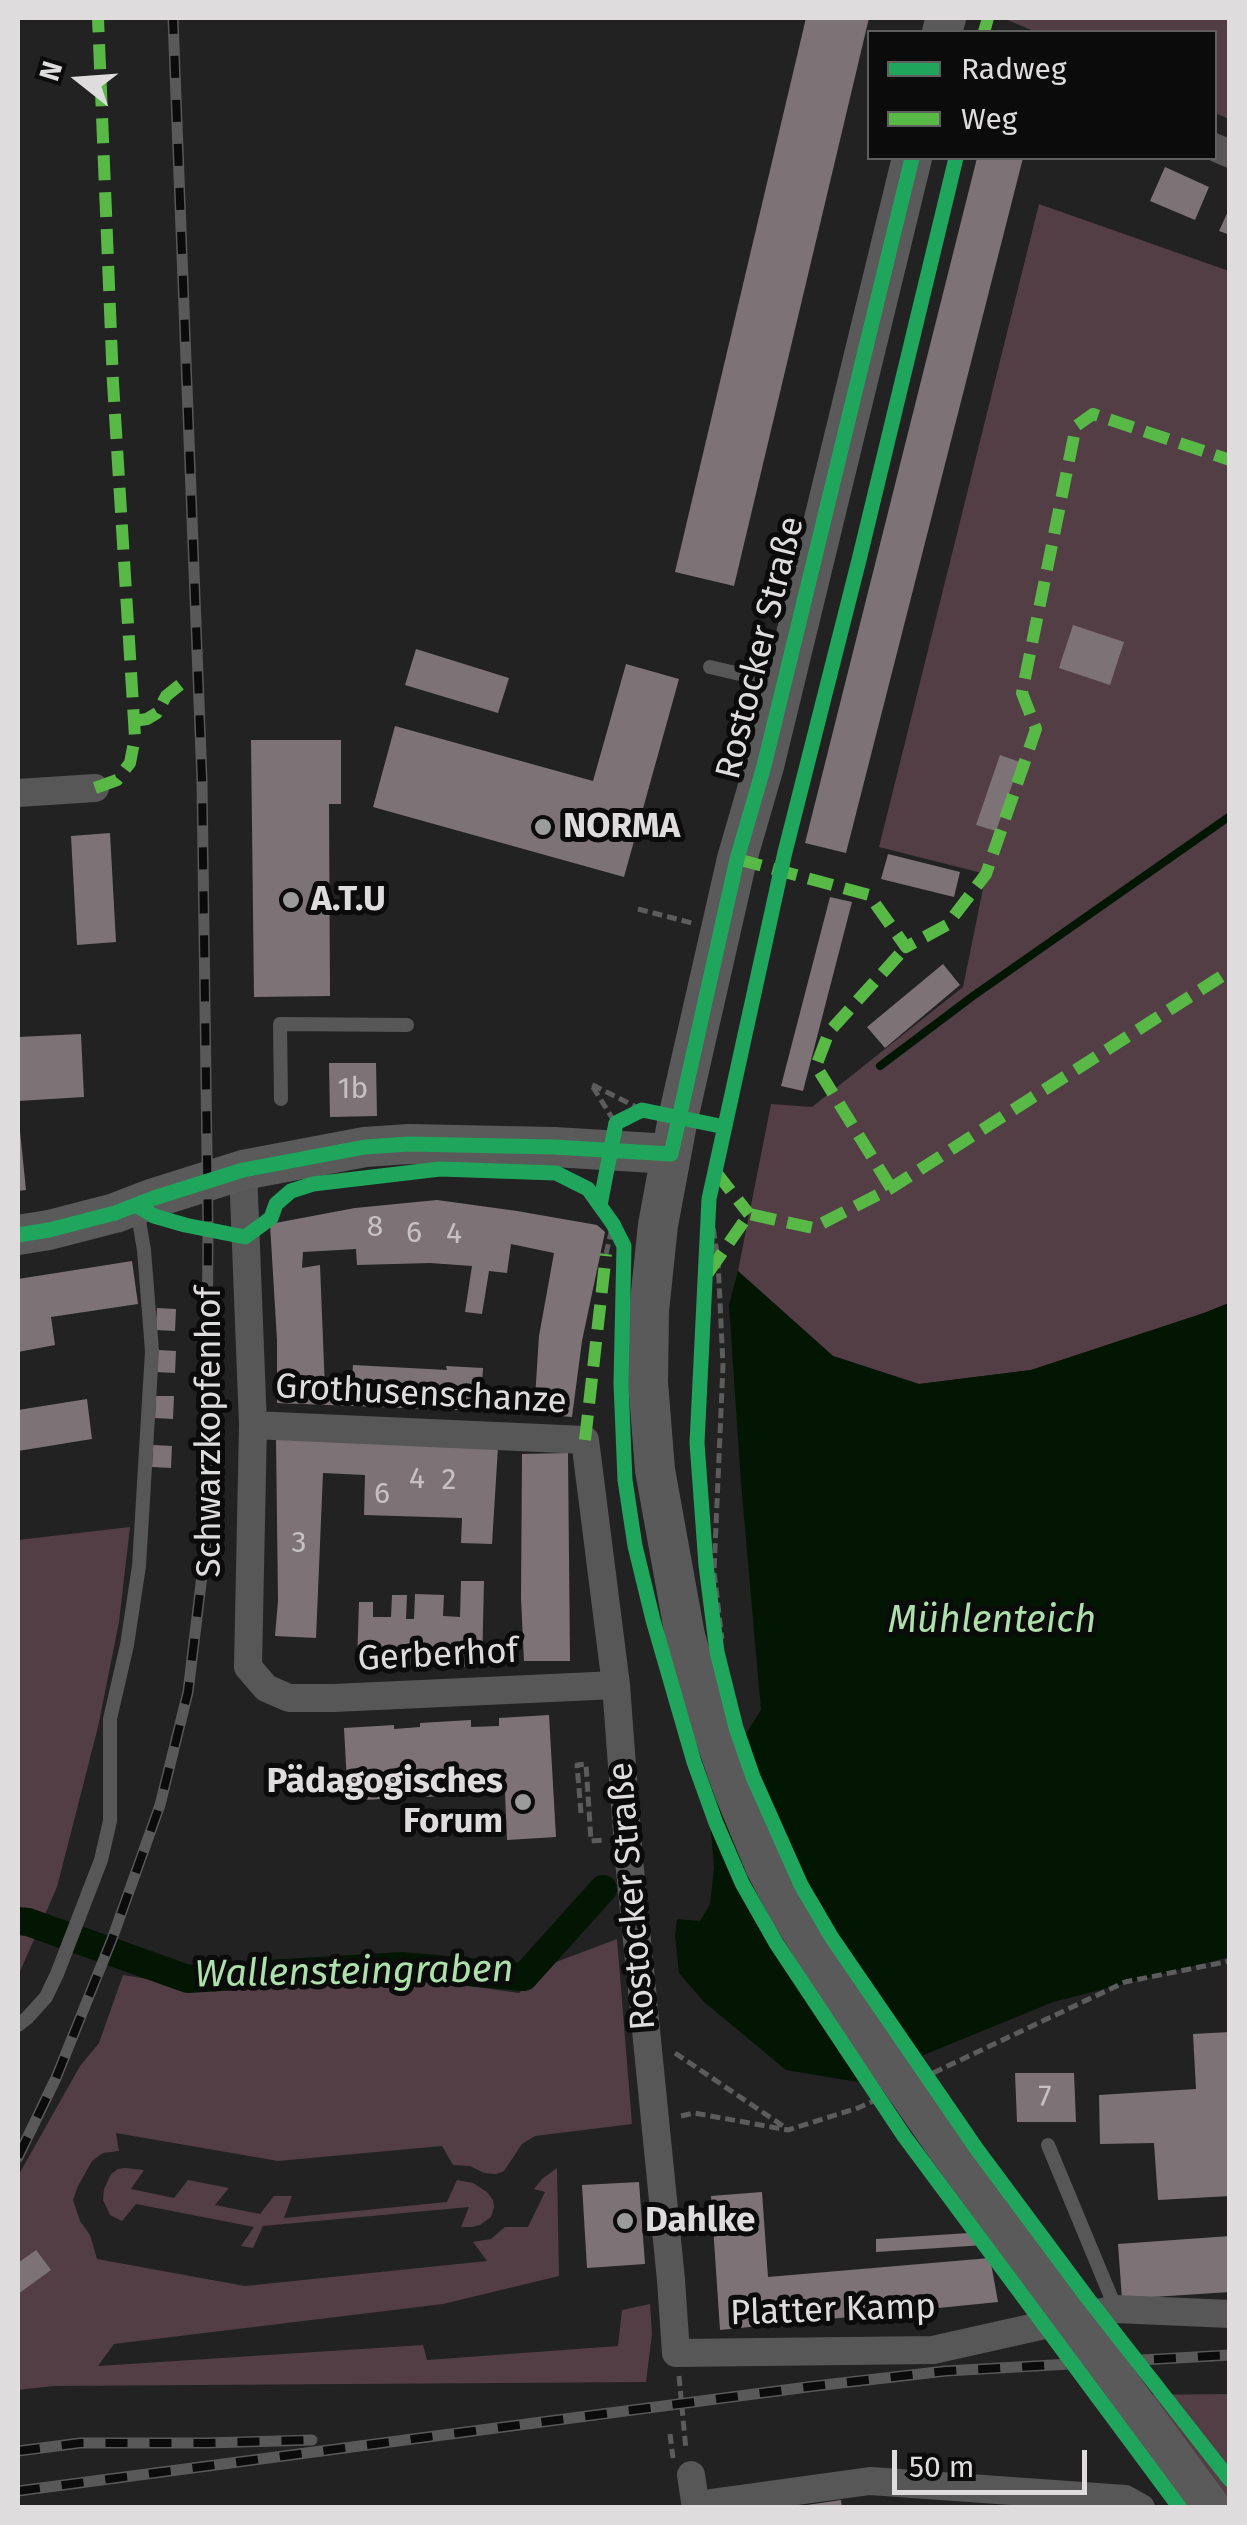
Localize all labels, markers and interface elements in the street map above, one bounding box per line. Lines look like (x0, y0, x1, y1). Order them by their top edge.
north arrow (30, 30, 130, 130)
legend (867, 30, 1217, 160)
text: Radweg (961, 51, 1067, 87)
text: N (32, 57, 69, 85)
text: Weg (961, 101, 1017, 137)
street label: Rostocker Straße (708, 512, 814, 784)
place label: NORMA (563, 806, 680, 848)
marker: NORMA (532, 816, 554, 838)
place label: A.T.U (311, 879, 386, 921)
marker: A.T.U (280, 889, 302, 911)
house number: 1b (338, 1072, 368, 1108)
house number: 8 (367, 1210, 383, 1246)
house number: 6 (406, 1216, 422, 1252)
house number: 4 (446, 1217, 462, 1253)
street label: Schwarzkopfenhof (189, 1287, 231, 1577)
street label: Grothusenschanze (274, 1366, 568, 1424)
house number: 4 (409, 1462, 425, 1498)
house number: 2 (442, 1463, 456, 1499)
house number: 6 (374, 1477, 390, 1513)
house number: 3 (292, 1526, 306, 1562)
water label: Mühlenteich (888, 1598, 1096, 1644)
street label: Gerberhof (357, 1631, 519, 1681)
street label: Rostocker Straße (600, 1760, 666, 2032)
place label: Pädagogisches Forum (267, 1761, 503, 1843)
marker: Pädagogisches Forum (512, 1791, 534, 1813)
water label: Wallensteingraben (194, 1947, 514, 1999)
house number: 7 (1038, 2080, 1052, 2116)
place label: Dahlke (645, 2200, 755, 2242)
marker: Dahlke (614, 2210, 636, 2232)
street label: Platter Kamp (729, 2286, 937, 2336)
scale bar (897, 2430, 1092, 2492)
text: 50 m (909, 2449, 974, 2485)

